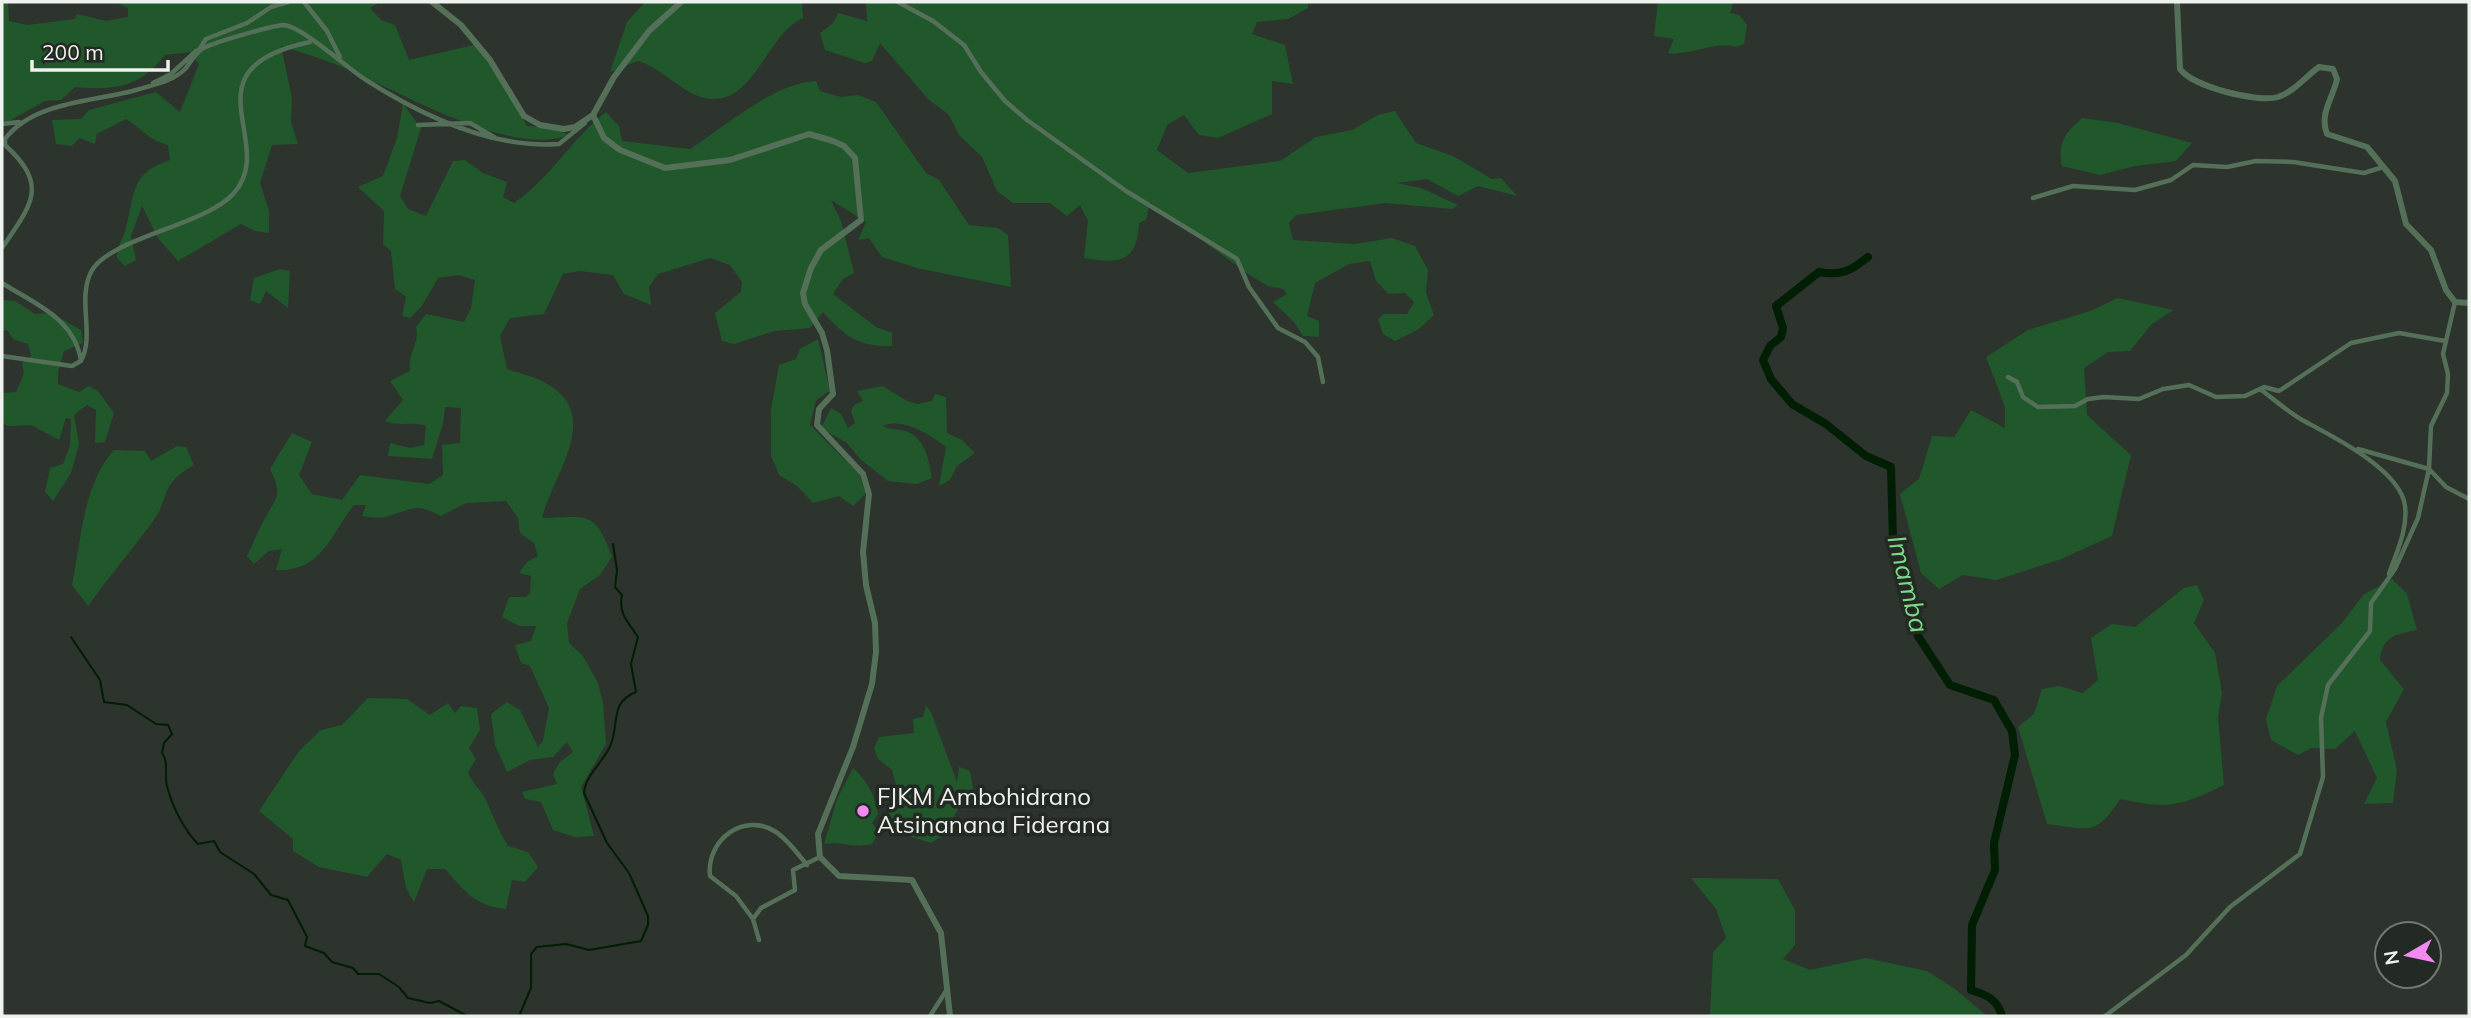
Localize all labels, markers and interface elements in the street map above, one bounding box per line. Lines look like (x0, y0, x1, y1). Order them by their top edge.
scale bar (32, 28, 168, 72)
text: 200 m (42, 39, 104, 65)
water label: Imamba (1880, 532, 1936, 636)
place label: FJKM Ambohidrano Atsinanana Fiderana (877, 781, 1110, 839)
marker: FJKM Ambohidrano Atsinanana Fiderana (855, 803, 871, 819)
north arrow (2373, 920, 2443, 990)
text: N (2378, 949, 2404, 967)

